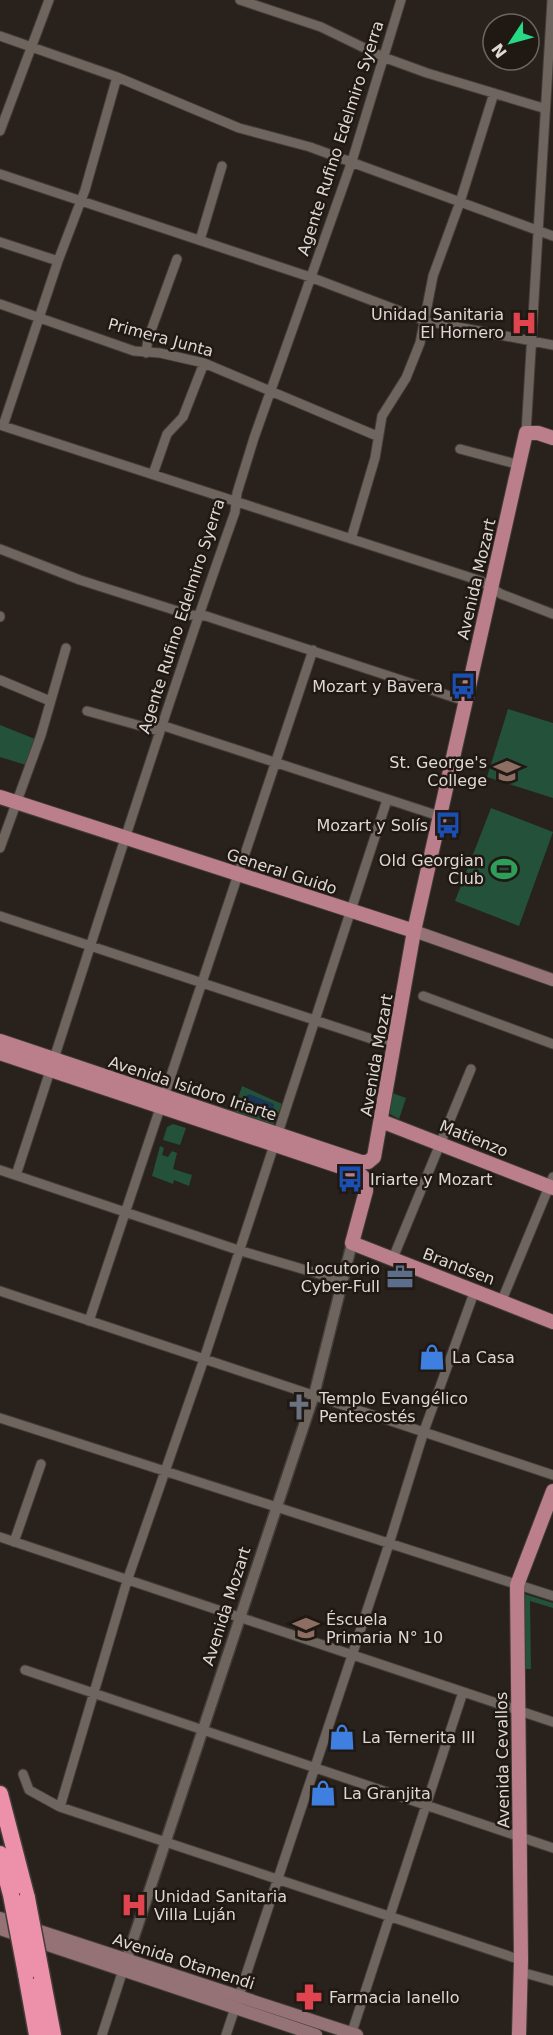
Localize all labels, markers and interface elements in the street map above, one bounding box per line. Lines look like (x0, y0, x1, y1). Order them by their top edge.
north arrow (481, 12, 541, 72)
street label: Agente Rufino Edelmiro Syerra (293, 18, 387, 258)
text: N (488, 40, 511, 62)
place label: Unidad Sanitaria El Hornero (371, 305, 504, 342)
hospital icon: Unidad Sanitaria El Hornero (509, 308, 539, 338)
street label: Primera Junta (106, 314, 216, 361)
street label: Agente Rufino Edelmiro Syerra (134, 496, 228, 736)
street label: Avenida Mozart (453, 517, 500, 641)
bus stop icon: Mozart y Bavera (448, 671, 478, 701)
place label: Mozart y Bavera (312, 677, 443, 696)
place label: St. George's College (389, 753, 487, 790)
school or university icon: St. George's College (492, 756, 522, 786)
bus stop icon: Mozart y Solís (433, 810, 463, 840)
place label: Mozart y Solís (317, 816, 428, 835)
street label: General Guido (224, 845, 340, 898)
place label: Old Georgian Club (379, 851, 484, 888)
sports icon: Old Georgian Club (489, 854, 519, 884)
street label: Avenida Mozart (356, 993, 397, 1118)
street label: Avenida Isidoro Iriarte (106, 1052, 279, 1125)
street label: Matienzo (437, 1116, 511, 1161)
bus stop icon: Iriarte y Mozart (335, 1164, 365, 1194)
place label: Iriarte y Mozart (370, 1170, 493, 1189)
street label: Brandsen (420, 1244, 498, 1289)
place label: Locutorio Cyber-Full (301, 1259, 380, 1296)
office icon: Locutorio Cyber-Full (385, 1262, 415, 1292)
shop icon: La Casa (417, 1342, 447, 1372)
place label: La Casa (452, 1348, 515, 1367)
place label: Templo Evangélico Pentecostés (318, 1389, 468, 1426)
church icon: Templo Evangélico Pentecostés (284, 1392, 314, 1422)
street label: Avenida Mozart (198, 1544, 255, 1668)
place label: Éscuela Primaria N° 10 (326, 1610, 443, 1647)
school or university icon: Éscuela Primaria N° 10 (291, 1613, 321, 1643)
street label: Avenida Cevallos (492, 1692, 513, 1828)
shop icon: La Ternerita III (327, 1722, 357, 1752)
place label: La Ternerita III (362, 1728, 475, 1747)
shop icon: La Granjita (308, 1778, 338, 1808)
place label: La Granjita (343, 1784, 431, 1803)
place label: Unidad Sanitaria Villa Luján (154, 1887, 287, 1924)
hospital icon: Unidad Sanitaria Villa Luján (119, 1890, 149, 1920)
street label: Avenida Otamendi (111, 1930, 257, 1993)
pharmacy icon: Farmacia Ianello (294, 1982, 324, 2012)
place label: Farmacia Ianello (329, 1988, 460, 2007)

